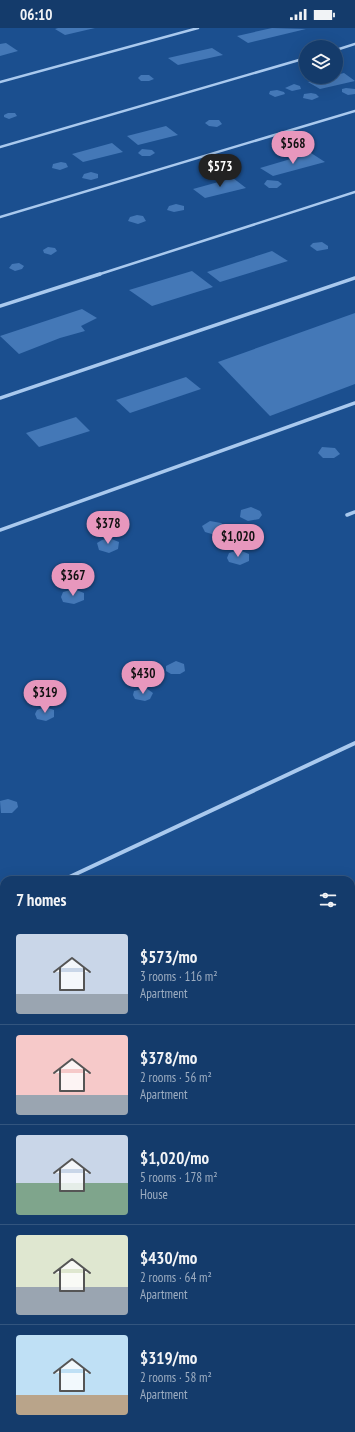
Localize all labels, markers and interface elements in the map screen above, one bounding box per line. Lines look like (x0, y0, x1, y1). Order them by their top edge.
text: 06:10 (20, 5, 52, 24)
map controls (299, 40, 343, 84)
button: layers (299, 40, 343, 84)
pin: $568 (269, 131, 317, 165)
text: $568 (281, 135, 305, 152)
pin: $573 (196, 154, 244, 188)
text: $573 (208, 158, 232, 175)
pin: $378 (84, 511, 132, 545)
text: $378 (96, 515, 120, 532)
pin: $1,020 (205, 524, 271, 558)
text: $1,020 (221, 528, 255, 545)
pin: $367 (49, 563, 97, 597)
text: $367 (61, 567, 85, 584)
pin: $430 (119, 661, 167, 695)
text: $430 (131, 665, 155, 682)
pin: $319 (21, 680, 69, 714)
text: $319 (33, 684, 57, 701)
text: 7 homes (16, 889, 67, 911)
icon: filters (317, 889, 339, 911)
text: $573/mo (140, 946, 197, 968)
icon: home (48, 950, 96, 998)
text: 3 rooms · 116 m² (140, 968, 218, 985)
text: Apartment (140, 985, 188, 1002)
text: $378/mo (140, 1047, 197, 1069)
icon: home (48, 1051, 96, 1099)
text: 2 rooms · 56 m² (140, 1069, 212, 1086)
text: Apartment (140, 1086, 188, 1103)
text: $1,020/mo (140, 1147, 209, 1169)
icon: home (48, 1151, 96, 1199)
text: 5 rooms · 178 m² (140, 1169, 218, 1186)
text: House (140, 1186, 168, 1203)
text: $430/mo (140, 1247, 197, 1269)
icon: home (48, 1251, 96, 1299)
text: 2 rooms · 64 m² (140, 1269, 212, 1286)
text: Apartment (140, 1286, 188, 1303)
text: $319/mo (140, 1347, 197, 1369)
icon: home (48, 1351, 96, 1399)
text: 2 rooms · 58 m² (140, 1369, 212, 1386)
text: Apartment (140, 1386, 188, 1403)

